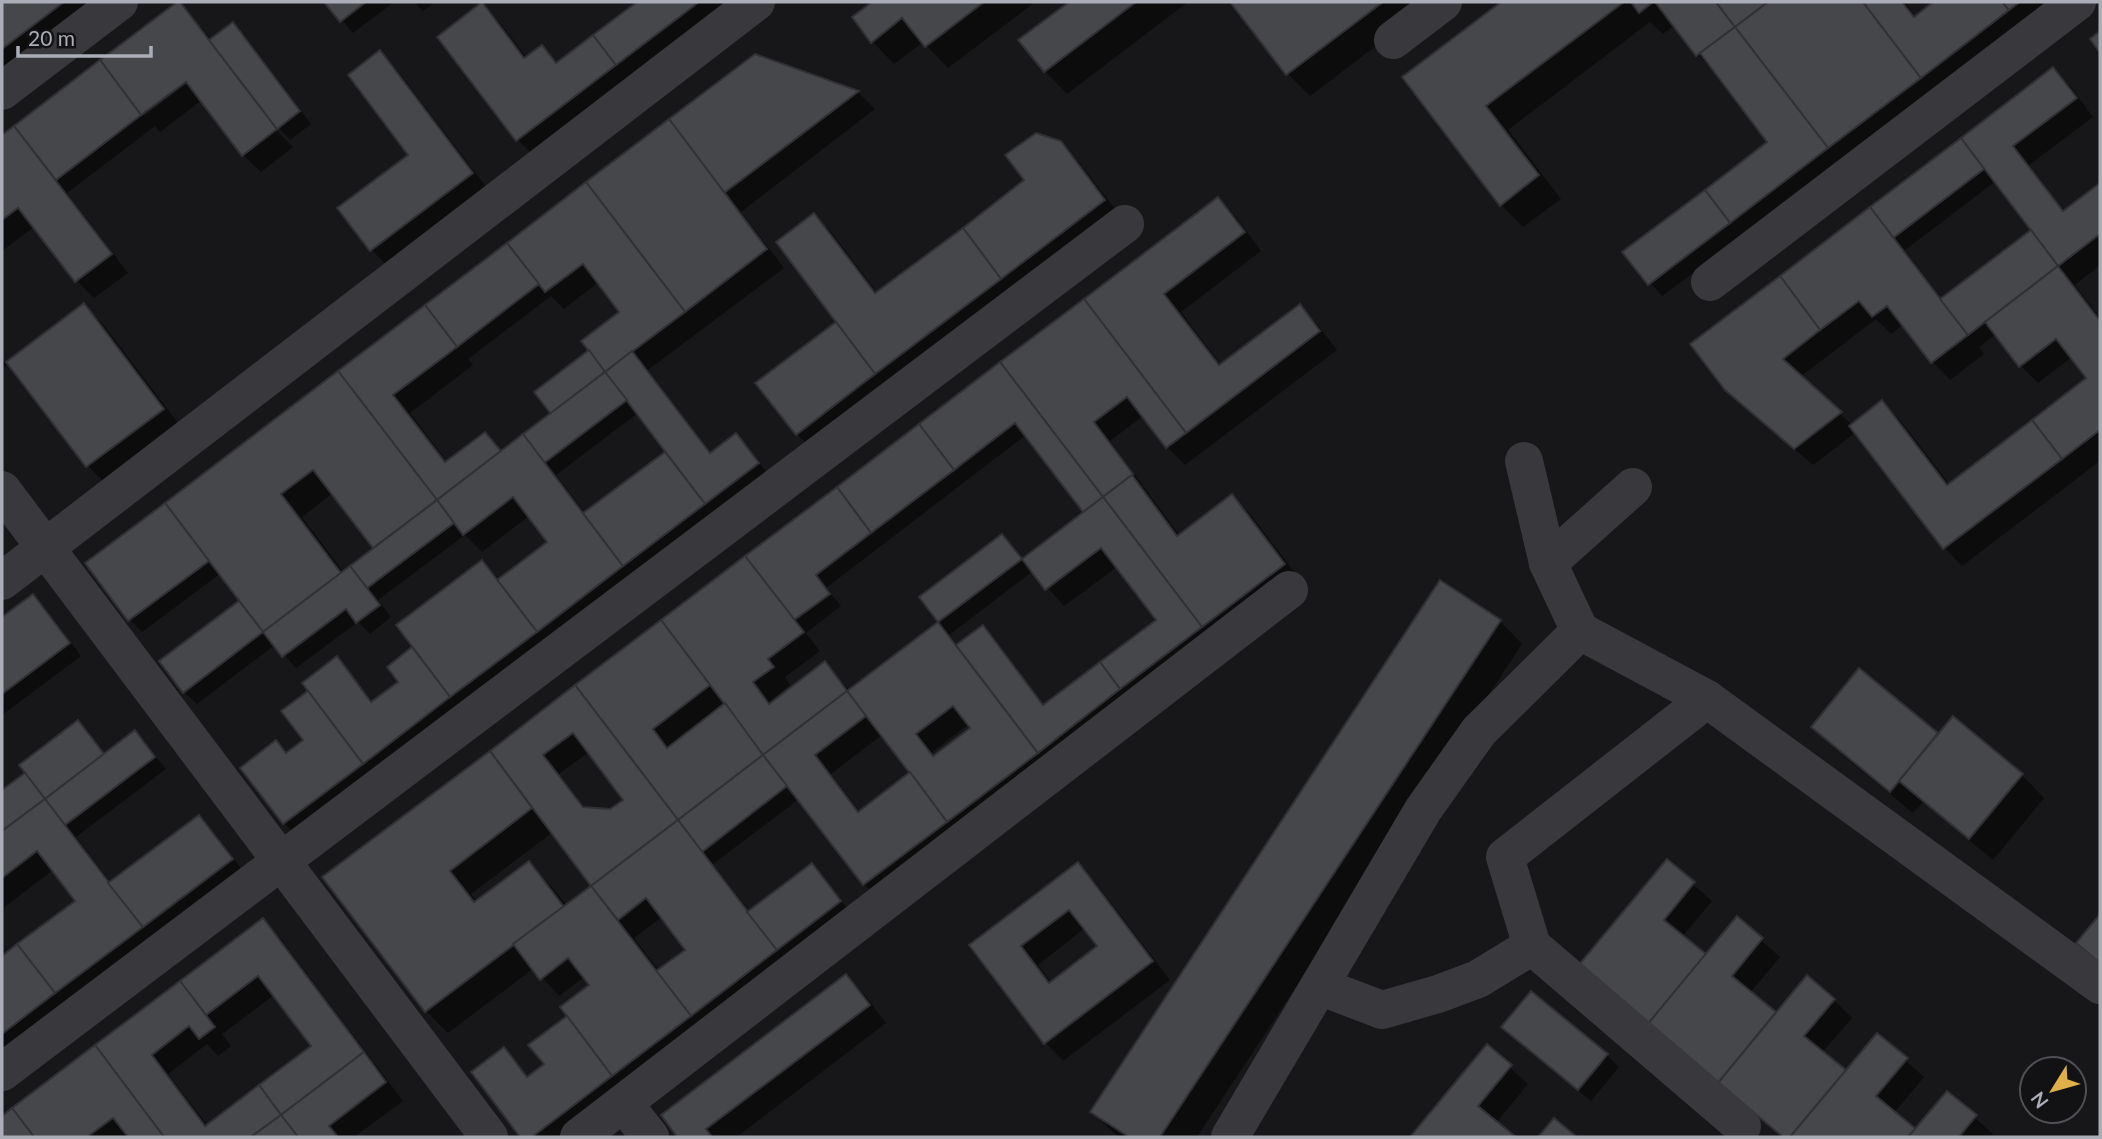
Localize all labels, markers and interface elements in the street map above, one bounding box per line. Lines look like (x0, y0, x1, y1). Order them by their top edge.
scale bar (18, 14, 150, 58)
text: 20 m (28, 25, 75, 50)
north arrow (2018, 1055, 2088, 1125)
text: N (2025, 1088, 2053, 1113)

